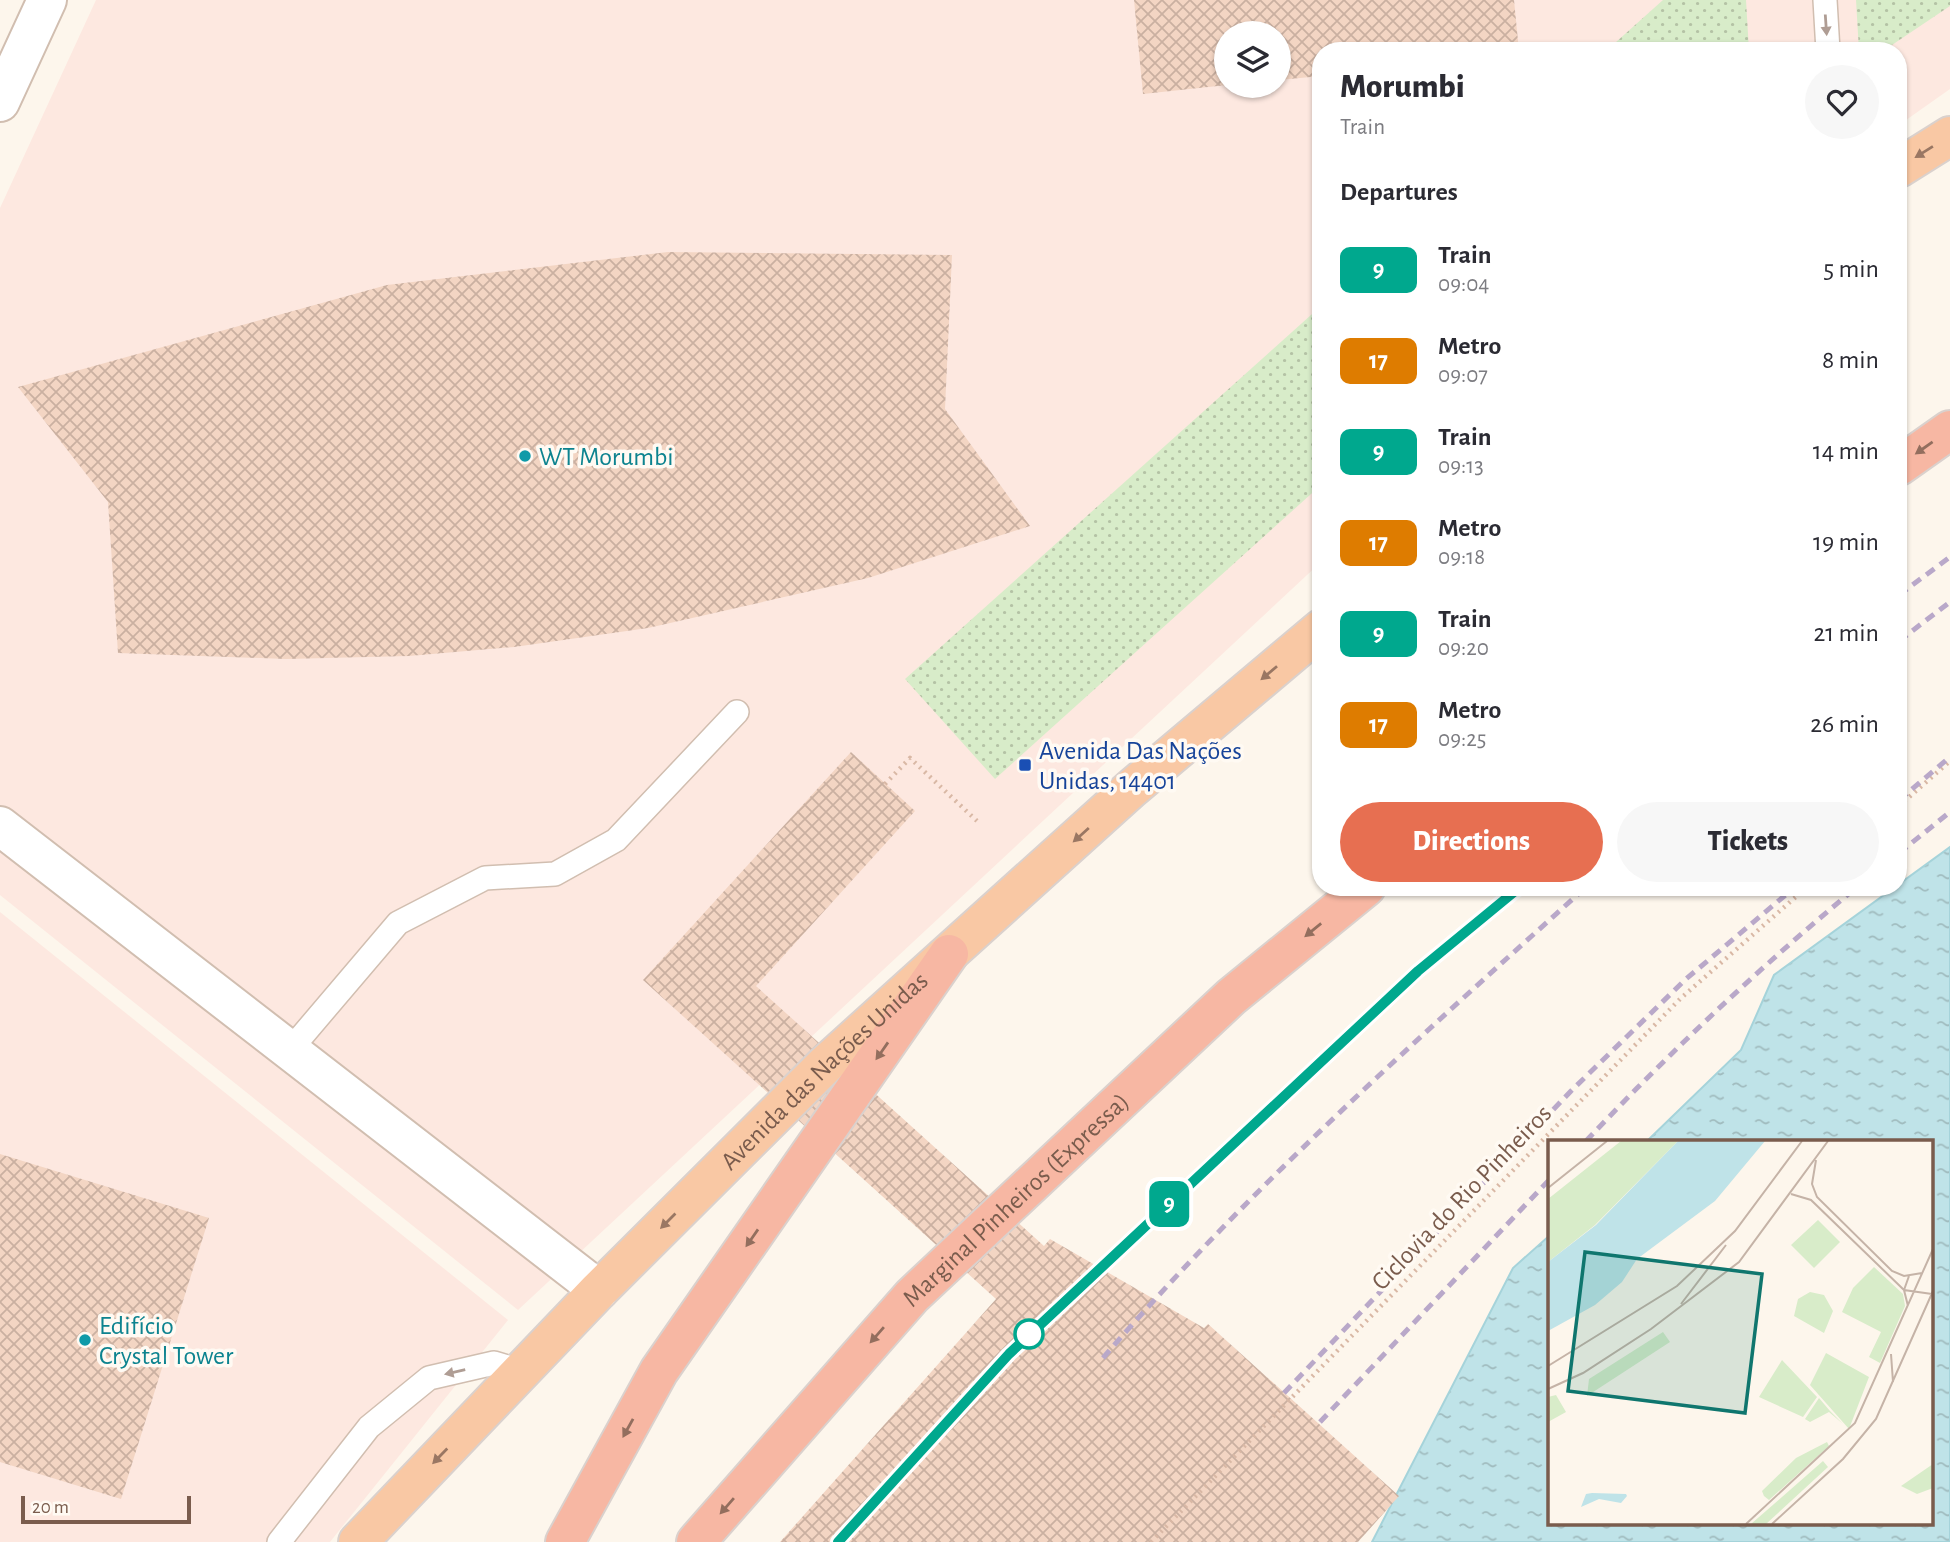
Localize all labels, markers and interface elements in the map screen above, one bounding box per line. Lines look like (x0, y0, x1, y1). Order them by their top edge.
one-way arrow (1821, 15, 1832, 37)
map controls (1214, 21, 1291, 98)
button: layers (1214, 21, 1291, 98)
button: heart (1805, 65, 1879, 139)
text: Morumbi (1340, 71, 1465, 104)
text: Train (1340, 116, 1385, 139)
one-way arrow (1915, 145, 1934, 158)
text: Departures (1340, 179, 1458, 205)
text: Train (1438, 242, 1491, 268)
text: 5 min (1823, 256, 1879, 282)
text: 9 (1373, 258, 1384, 282)
text: 09:04 (1438, 273, 1489, 296)
text: Metro (1438, 333, 1501, 359)
text: 8 min (1822, 347, 1879, 373)
text: 17 (1369, 349, 1388, 373)
text: 09:07 (1438, 364, 1488, 387)
text: Train (1438, 424, 1491, 450)
text: 14 min (1813, 438, 1879, 464)
text: 9 (1373, 440, 1384, 464)
one-way arrow (1915, 441, 1933, 455)
place label: WT Morumbi (539, 444, 674, 470)
marker: WT Morumbi (517, 448, 533, 464)
text: 09:13 (1438, 455, 1484, 478)
text: Metro (1438, 515, 1501, 541)
text: 19 min (1813, 529, 1879, 555)
text: 17 (1369, 531, 1388, 555)
text: 09:18 (1438, 546, 1485, 569)
text: Train (1438, 606, 1491, 632)
text: 21 min (1813, 620, 1879, 646)
text: 9 (1373, 622, 1384, 646)
text: 09:20 (1438, 637, 1489, 660)
one-way arrow (1260, 665, 1278, 681)
text: Metro (1438, 697, 1501, 723)
text: 26 min (1810, 711, 1879, 737)
text: 17 (1369, 713, 1388, 737)
text: 09:25 (1438, 728, 1486, 751)
place label: Avenida Das Nações Unidas, 14401 (1039, 738, 1242, 794)
marker: Avenida Das Nações Unidas, 14401 (1017, 757, 1033, 773)
button: Directions (1340, 802, 1603, 882)
button: Tickets (1617, 802, 1879, 882)
one-way arrow (1072, 827, 1090, 843)
one-way arrow (1304, 923, 1322, 938)
street label: Avenida das Nações Unidas (716, 967, 933, 1175)
one-way arrow (875, 1042, 889, 1060)
street label: Marginal Pinheiros (Expressa) (898, 1088, 1134, 1312)
street label: Ciclovia do Rio Pinheiros (1367, 1100, 1557, 1295)
inset map (1548, 1140, 1932, 1524)
line badge: 9 (1146, 1181, 1192, 1227)
text: 9 (1163, 1192, 1175, 1216)
one-way arrow (660, 1212, 677, 1229)
one-way arrow (746, 1228, 759, 1247)
place label: Edifício Crystal Tower (99, 1313, 234, 1369)
unlabelled marker (1014, 1319, 1044, 1349)
one-way arrow (870, 1327, 886, 1344)
marker: Edifício Crystal Tower (77, 1332, 93, 1348)
one-way arrow (444, 1367, 466, 1378)
one-way arrow (622, 1418, 634, 1438)
one-way arrow (432, 1447, 448, 1464)
scale bar (21, 1493, 191, 1525)
text: 20 m (32, 1498, 69, 1517)
one-way arrow (720, 1498, 736, 1515)

